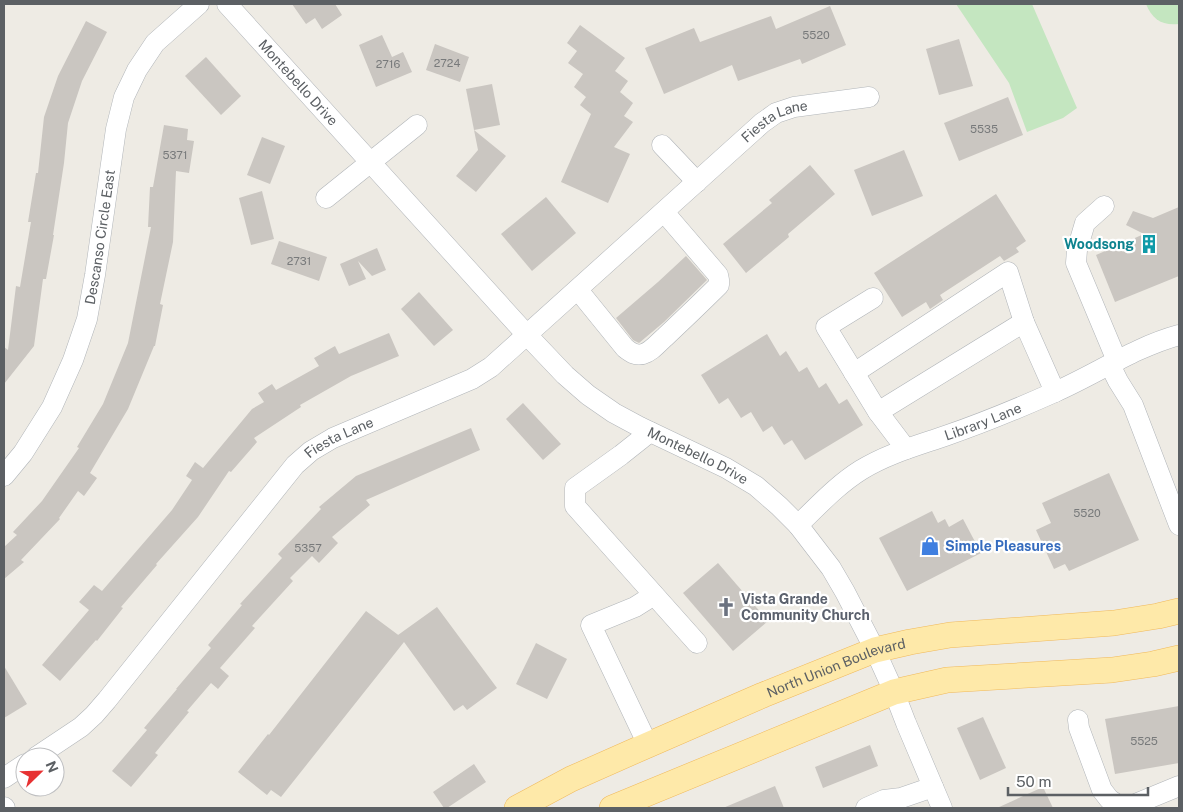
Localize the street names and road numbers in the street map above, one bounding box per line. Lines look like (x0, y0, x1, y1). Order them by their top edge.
street label: Montebello Drive (255, 36, 341, 129)
street label: Fiesta Lane (738, 97, 809, 146)
street label: Descanso Circle East (82, 169, 118, 306)
street label: Library Lane (942, 400, 1024, 444)
street label: Fiesta Lane (301, 414, 376, 461)
street label: Montebello Drive (645, 424, 751, 487)
street label: North Union Boulevard (764, 635, 907, 701)

